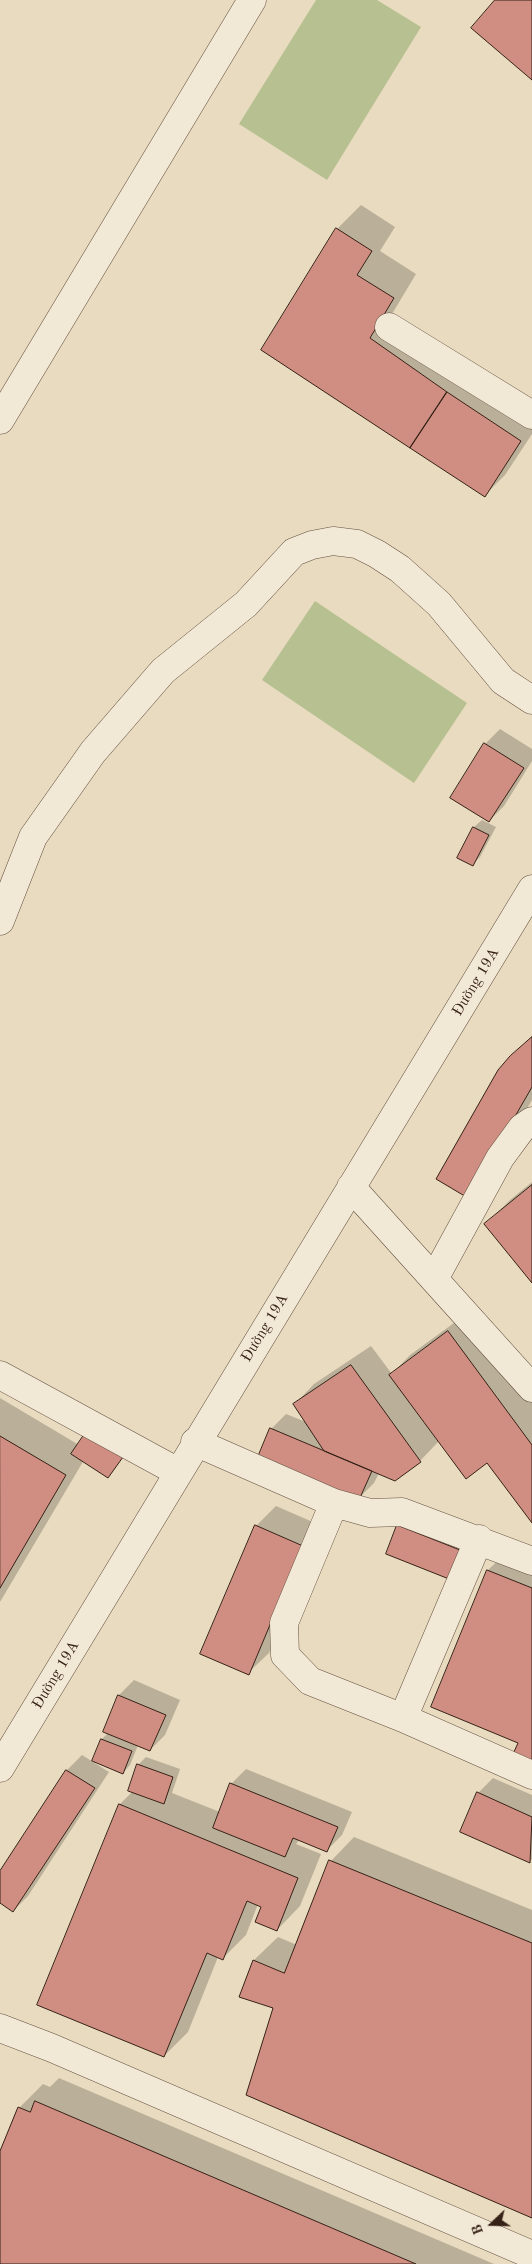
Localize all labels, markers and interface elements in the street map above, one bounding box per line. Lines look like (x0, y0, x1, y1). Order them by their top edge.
street label: Đường 19A (449, 945, 503, 1019)
street label: Đường 19A (238, 1291, 292, 1365)
street label: Đường 19A (29, 1638, 83, 1712)
north arrow (467, 2199, 517, 2249)
text: B (470, 2222, 486, 2237)

